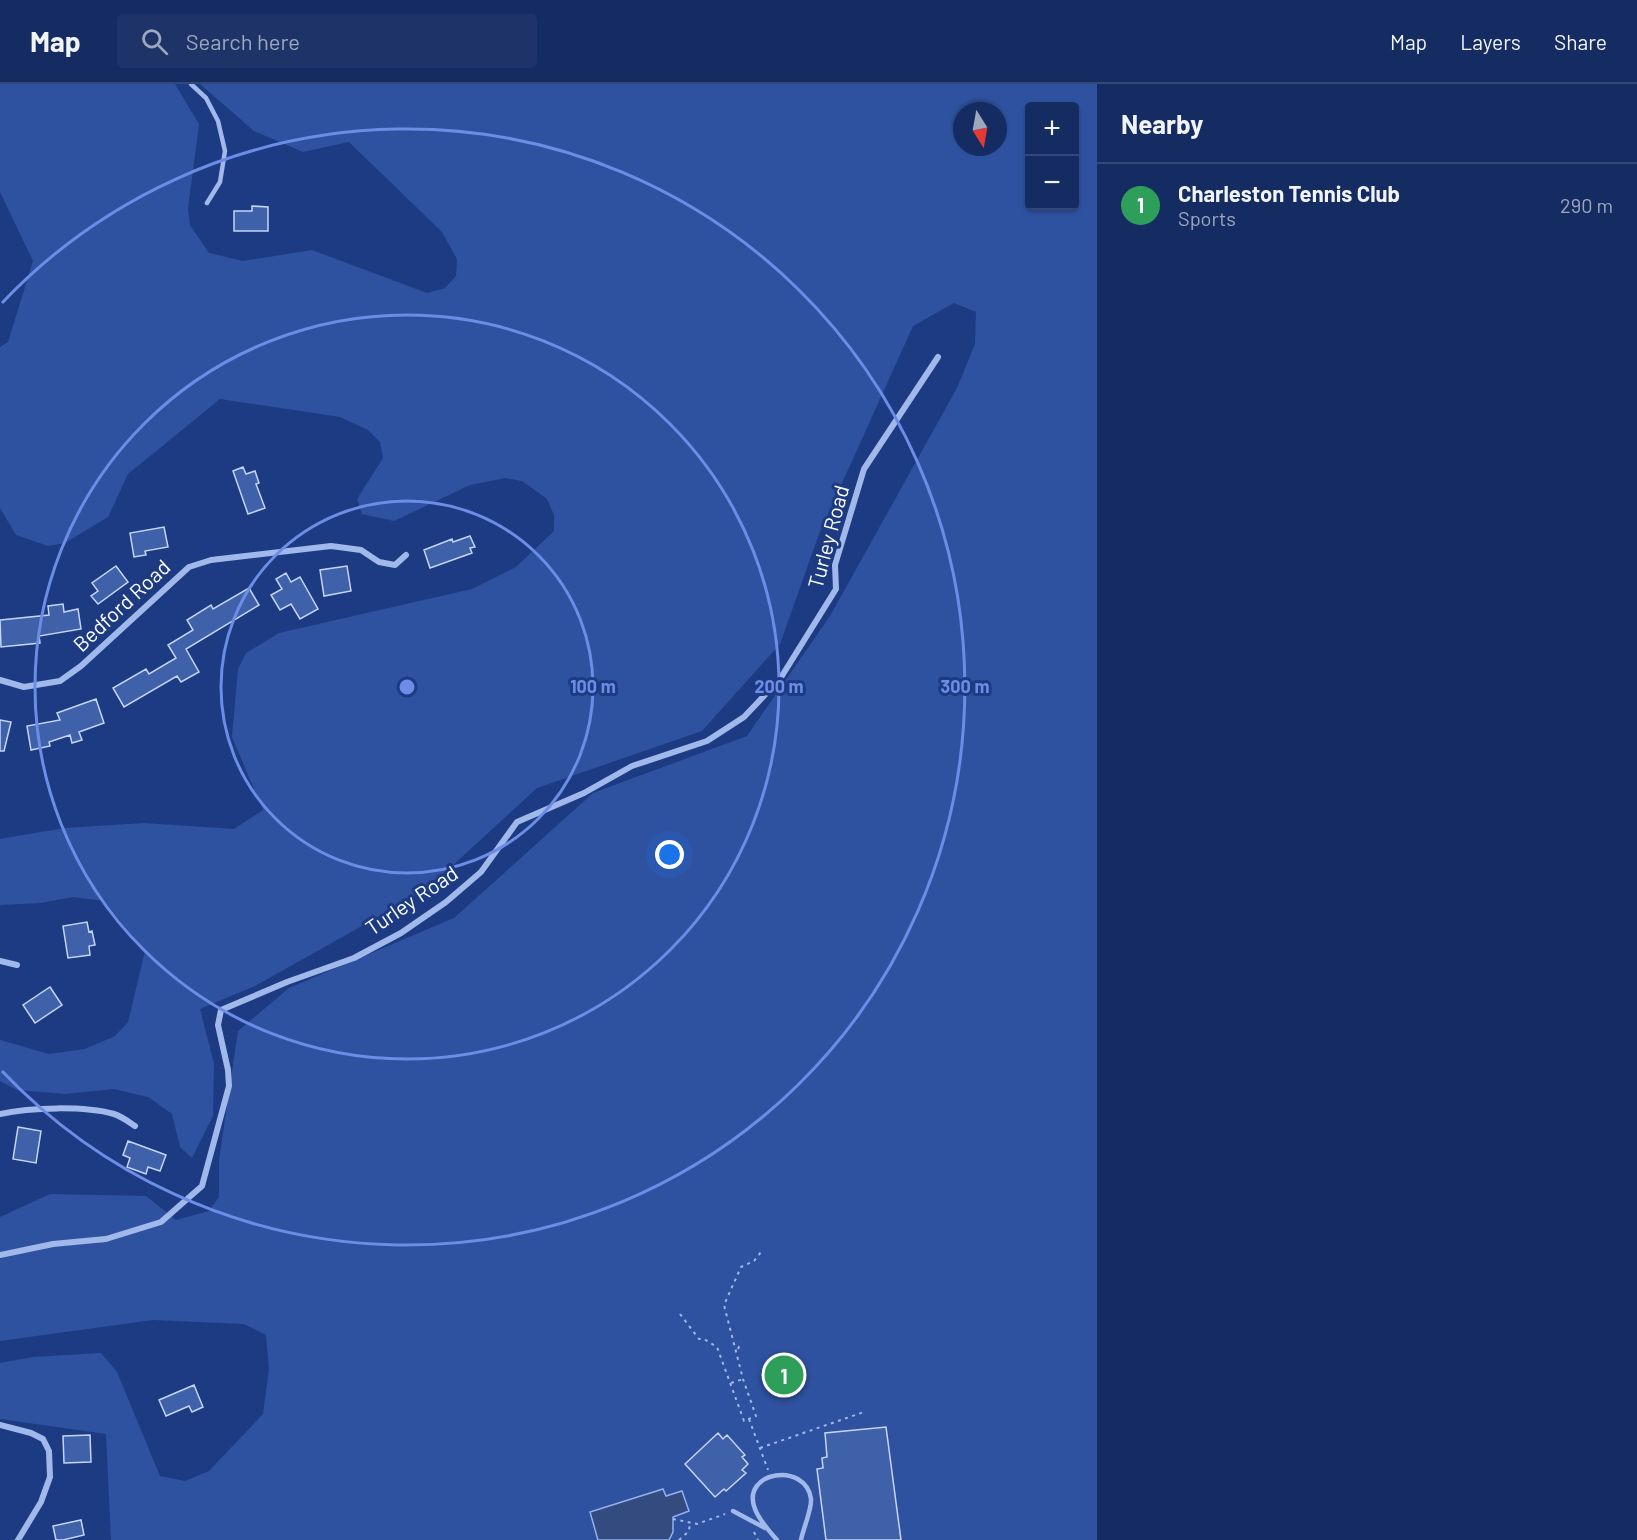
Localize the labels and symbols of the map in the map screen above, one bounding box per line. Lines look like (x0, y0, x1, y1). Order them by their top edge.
north arrow (953, 102, 1007, 156)
street label: Turley Road (802, 482, 853, 591)
street label: Bedford Road (67, 554, 175, 656)
text: 100 m (570, 675, 616, 697)
text: 200 m (754, 675, 804, 697)
text: 300 m (941, 675, 989, 697)
centre of rings (397, 677, 417, 697)
your location (655, 840, 684, 869)
street label: Turley Road (360, 860, 462, 940)
pin: 1 (764, 1352, 804, 1398)

